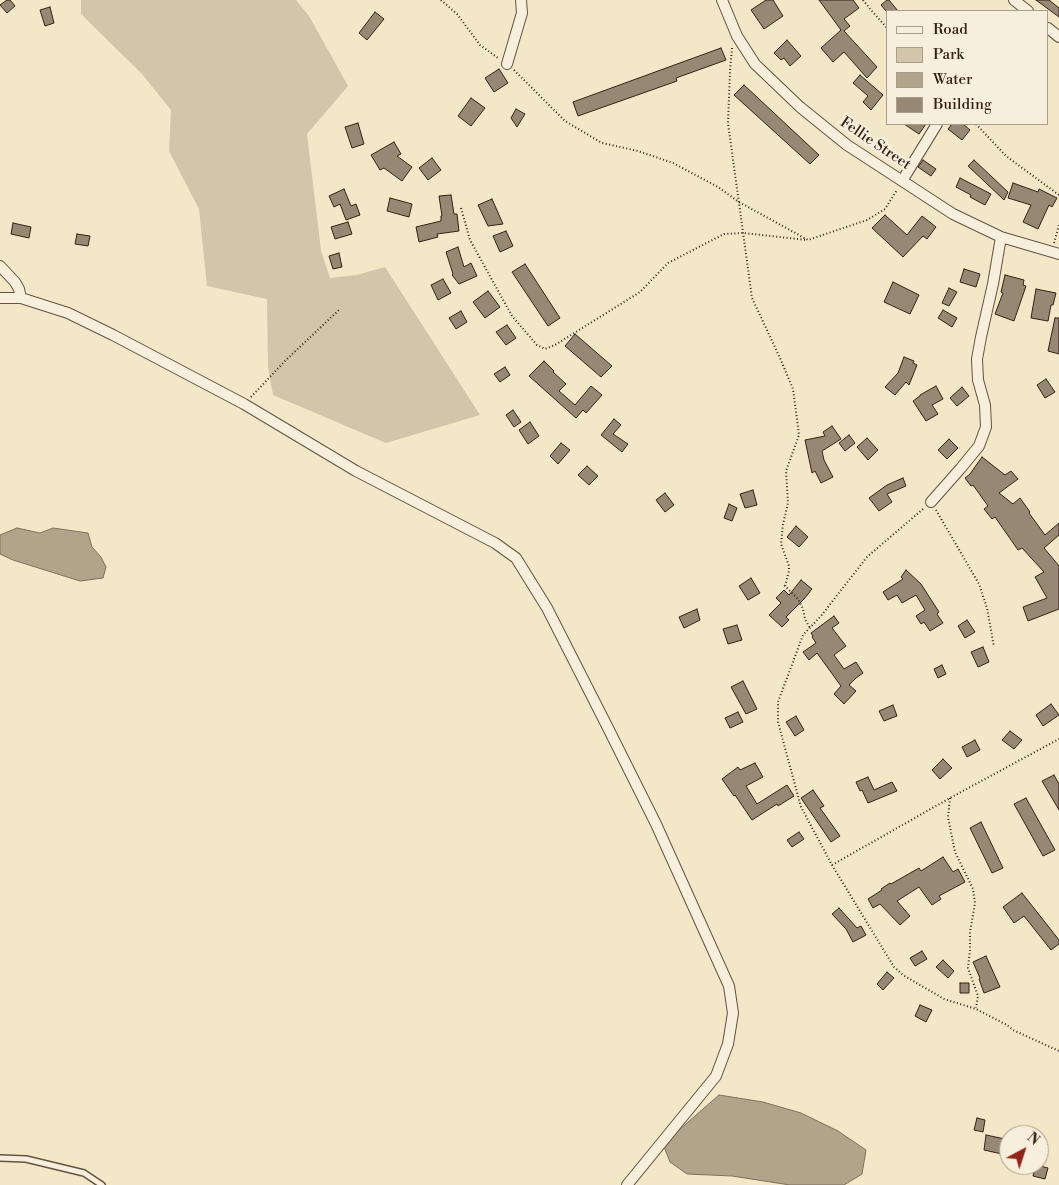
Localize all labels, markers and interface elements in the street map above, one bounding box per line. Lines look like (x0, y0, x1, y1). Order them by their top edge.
legend (886, 10, 1049, 125)
text: Road (933, 20, 968, 39)
text: Park (933, 45, 964, 64)
text: Water (933, 70, 972, 89)
text: Building (933, 95, 992, 114)
street label: Fellie Street (836, 114, 914, 174)
north arrow (999, 1125, 1049, 1175)
text: N (1023, 1129, 1043, 1150)

